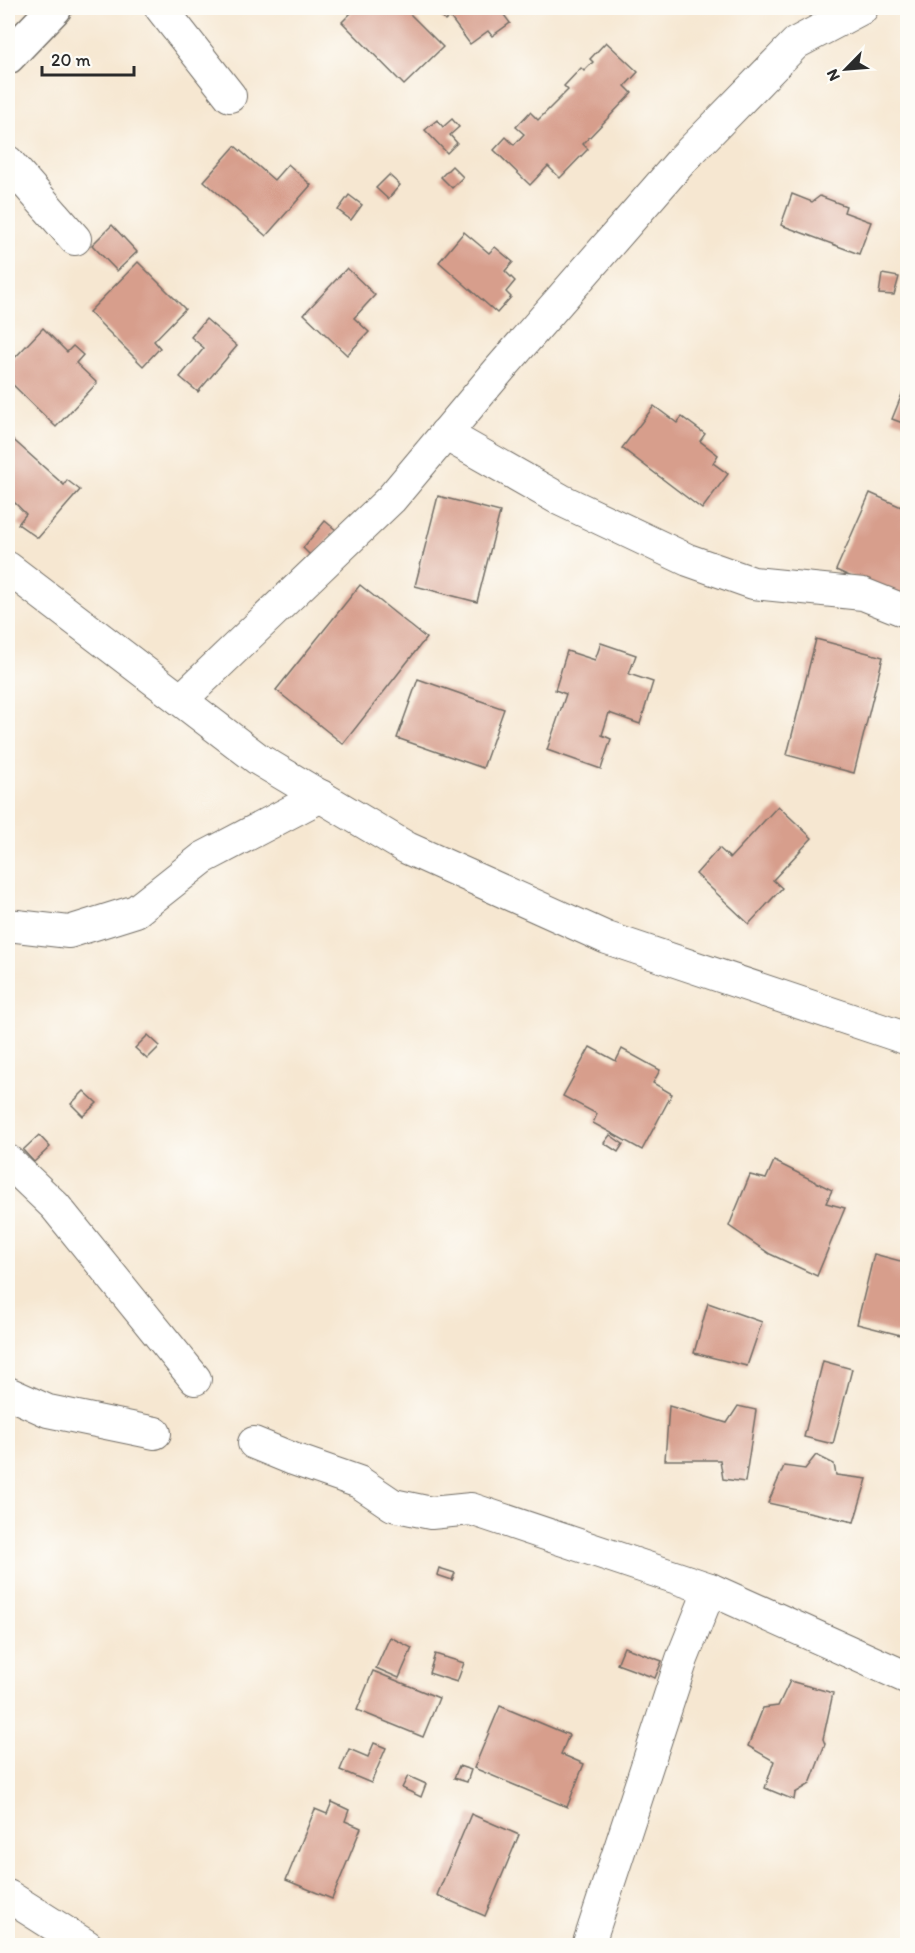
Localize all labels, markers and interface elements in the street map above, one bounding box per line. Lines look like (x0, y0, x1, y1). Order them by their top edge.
scale bar (42, 39, 134, 77)
north arrow (816, 39, 876, 99)
text: 20 m (51, 49, 91, 71)
text: N (822, 66, 844, 84)

